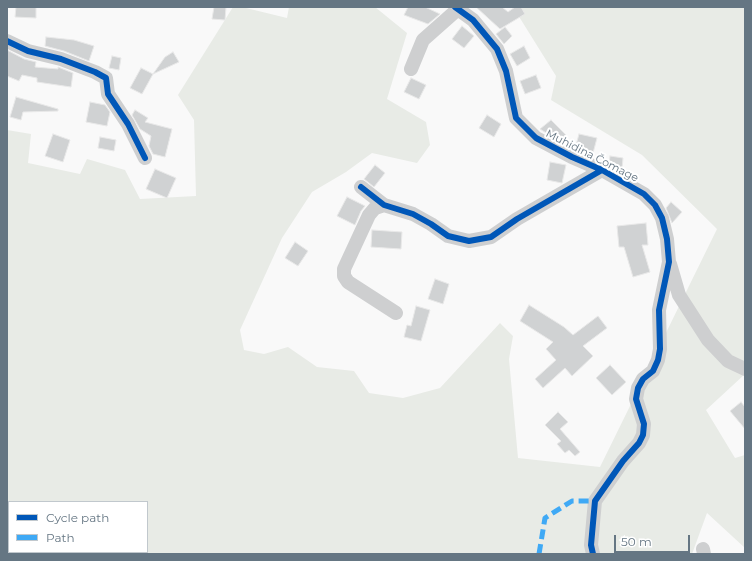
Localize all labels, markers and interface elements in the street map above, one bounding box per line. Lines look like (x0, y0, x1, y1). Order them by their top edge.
street label: Muhidina Čomage (543, 127, 641, 185)
legend (8, 501, 148, 553)
text: Cycle path (46, 510, 109, 525)
scale bar (616, 527, 692, 553)
text: Path (46, 530, 75, 545)
text: 50 m (621, 534, 652, 549)

